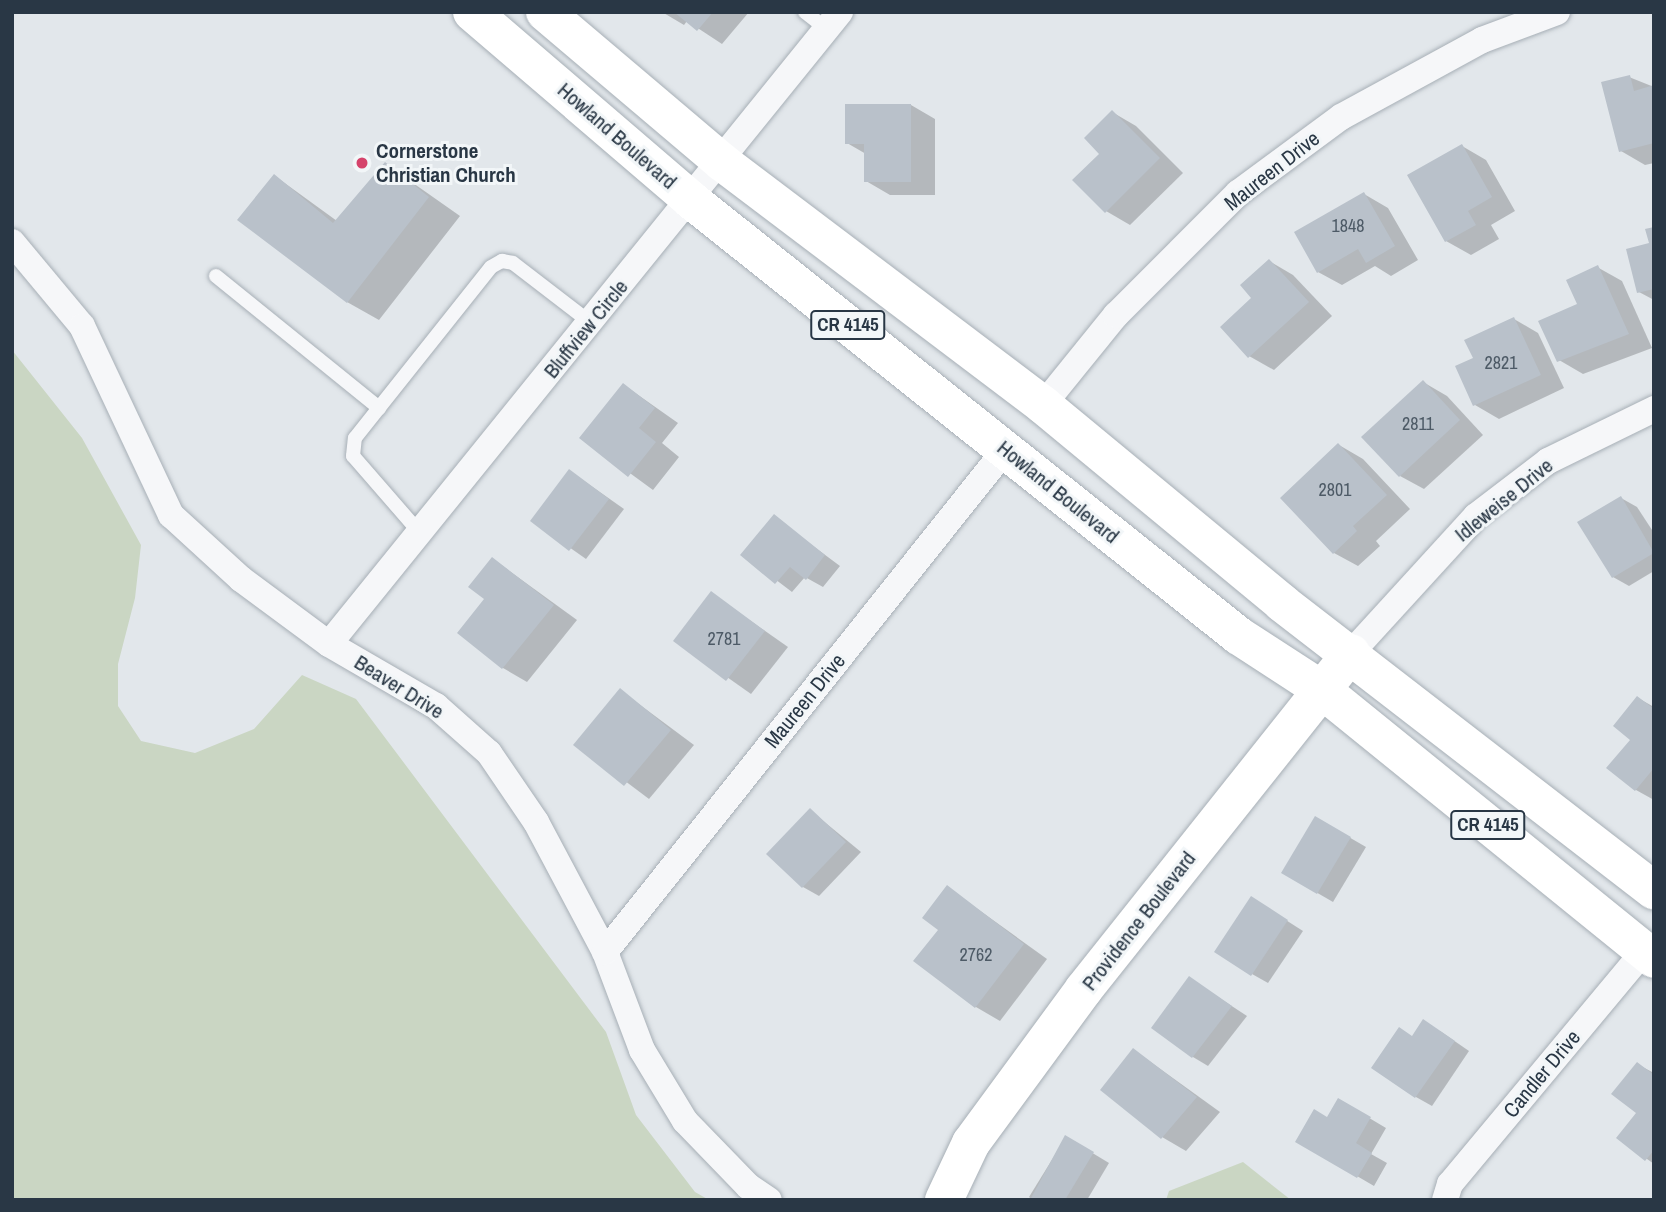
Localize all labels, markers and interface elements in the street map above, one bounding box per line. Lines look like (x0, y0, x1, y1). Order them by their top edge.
street label: Howland Boulevard (552, 78, 682, 194)
street label: Maureen Drive (1219, 126, 1325, 216)
place label: Cornerstone Christian Church (376, 138, 516, 188)
marker: Cornerstone Christian Church (354, 155, 370, 171)
house number: 1848 (1332, 215, 1364, 237)
street label: Bluffview Circle (539, 275, 633, 383)
road number: CR 4145 (810, 310, 886, 340)
house number: 2821 (1485, 352, 1517, 374)
house number: 2811 (1402, 413, 1434, 435)
street label: Howland Boulevard (992, 435, 1124, 549)
street label: Idleweise Drive (1450, 453, 1558, 547)
house number: 2801 (1319, 479, 1351, 501)
house number: 2781 (708, 628, 740, 650)
street label: Maureen Drive (759, 649, 851, 753)
street label: Beaver Drive (350, 650, 448, 724)
road number: CR 4145 (1450, 810, 1526, 840)
street label: Providence Boulevard (1077, 846, 1201, 996)
house number: 2762 (960, 944, 992, 966)
street label: Candler Drive (1498, 1025, 1586, 1123)

